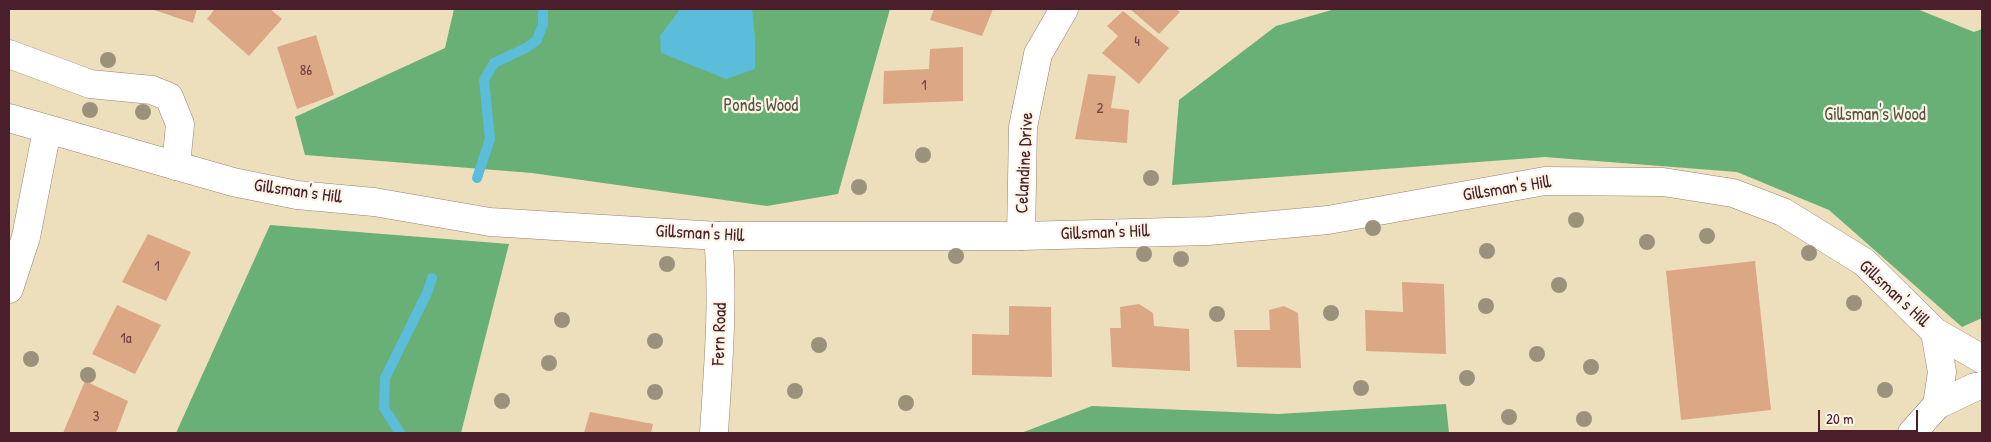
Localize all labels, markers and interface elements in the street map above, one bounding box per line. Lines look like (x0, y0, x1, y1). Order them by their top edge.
house number: 4 (1134, 33, 1140, 51)
house number: 86 (300, 62, 312, 80)
house number: 1 (921, 77, 927, 95)
park label: Ponds Wood (724, 95, 798, 117)
house number: 2 (1096, 100, 1104, 118)
park label: Gillsman's Wood (1824, 104, 1926, 126)
street label: Celandine Drive (1012, 112, 1038, 214)
street label: Gillsman's Hill (1461, 171, 1553, 207)
street label: Gillsman's Hill (252, 175, 344, 209)
street label: Gillsman's Hill (655, 221, 745, 247)
street label: Gillsman's Hill (1060, 221, 1150, 245)
street label: Gillsman's Hill (1854, 256, 1934, 332)
house number: 1 (154, 258, 160, 276)
street label: Fern Road (708, 302, 732, 366)
house number: 1a (120, 330, 132, 348)
scale bar (1821, 400, 1921, 432)
house number: 3 (93, 408, 99, 426)
text: 20 m (1826, 408, 1853, 429)

